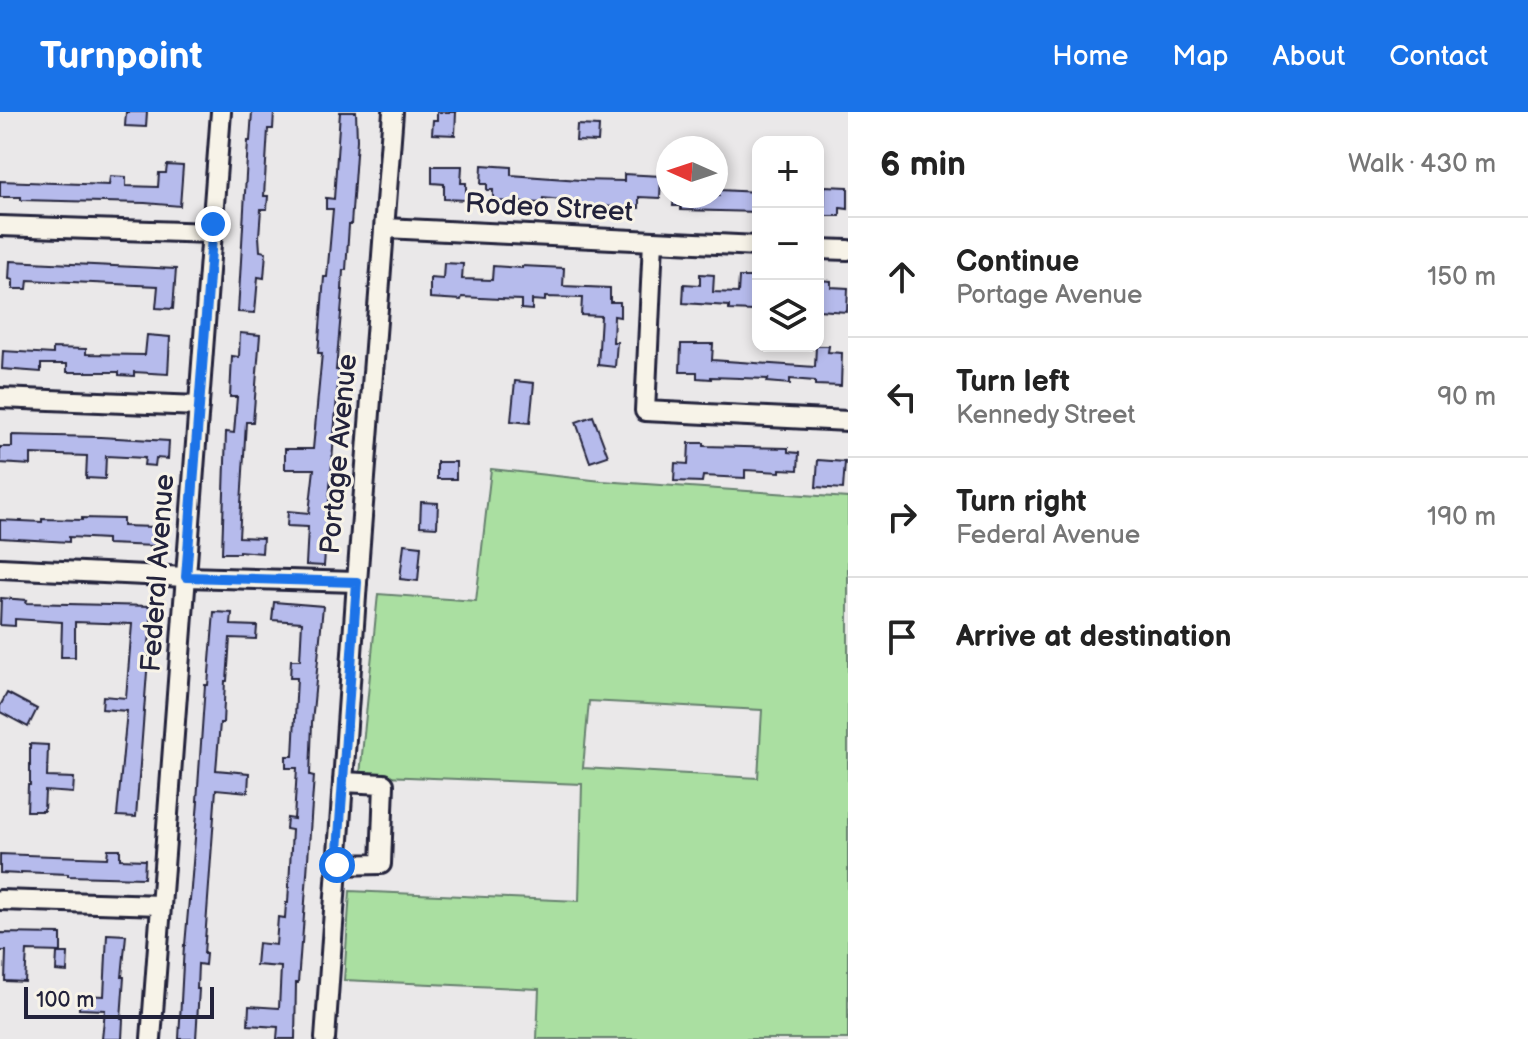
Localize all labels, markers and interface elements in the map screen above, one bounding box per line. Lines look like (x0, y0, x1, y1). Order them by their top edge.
text: Turnpoint (40, 34, 202, 79)
text: Home (1052, 40, 1128, 73)
text: Map (1172, 40, 1229, 73)
text: About (1273, 40, 1345, 73)
text: Contact (1389, 40, 1488, 73)
north arrow (656, 136, 728, 208)
map controls (752, 136, 824, 352)
button: + (752, 136, 824, 208)
text: 6 min (880, 144, 966, 185)
text: Walk · 430 m (1348, 149, 1496, 180)
street label: Rodeo Street (464, 187, 634, 229)
route end (195, 206, 231, 242)
button: − (752, 208, 824, 280)
text: Continue (956, 244, 1079, 280)
icon: ahead (880, 255, 924, 299)
text: 150 m (1427, 262, 1496, 293)
button: layers (752, 280, 824, 352)
text: Portage Avenue (956, 280, 1142, 311)
street label: Portage Avenue (314, 353, 364, 555)
text: Turn left (956, 364, 1070, 400)
icon: left (880, 375, 924, 419)
text: 90 m (1437, 382, 1496, 413)
text: Kennedy Street (956, 400, 1136, 431)
street label: Federal Avenue (135, 473, 181, 673)
text: Turn right (956, 484, 1087, 520)
icon: right (880, 495, 924, 539)
text: 190 m (1427, 502, 1496, 533)
text: Federal Avenue (956, 520, 1140, 551)
icon: arrive (880, 615, 924, 659)
text: Arrive at destination (956, 619, 1232, 655)
route start (319, 847, 355, 883)
scale bar (24, 983, 214, 1019)
text: 100 m (36, 987, 95, 1014)

